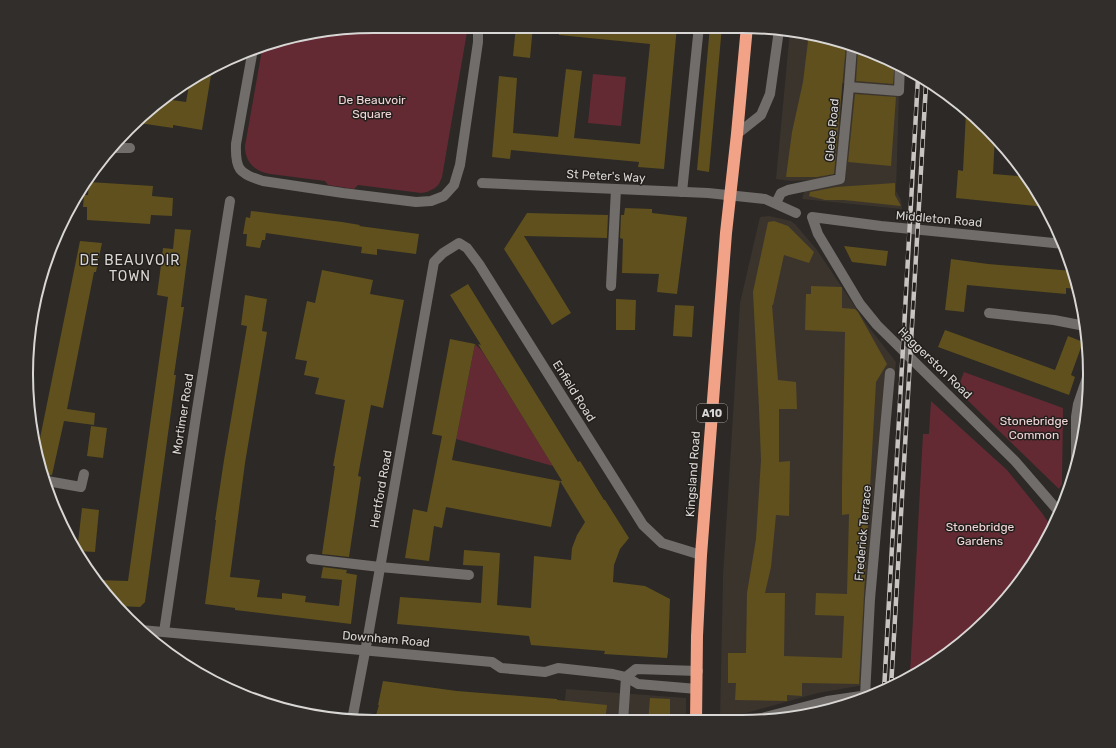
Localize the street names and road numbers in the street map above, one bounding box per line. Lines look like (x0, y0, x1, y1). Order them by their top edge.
street label: Glebe Road (822, 98, 842, 162)
street label: St Peter's Way (566, 167, 646, 185)
street label: Middleton Road (895, 208, 983, 230)
street label: Haggerston Road (895, 324, 975, 402)
street label: Enfield Road (550, 358, 598, 424)
street label: Mortimer Road (170, 373, 196, 455)
road number: A10 (697, 404, 727, 422)
street label: Kingsland Road (683, 431, 703, 517)
street label: Hertford Road (367, 449, 395, 529)
street label: Frederick Terrace (852, 484, 874, 582)
street label: Downham Road (342, 628, 430, 650)

